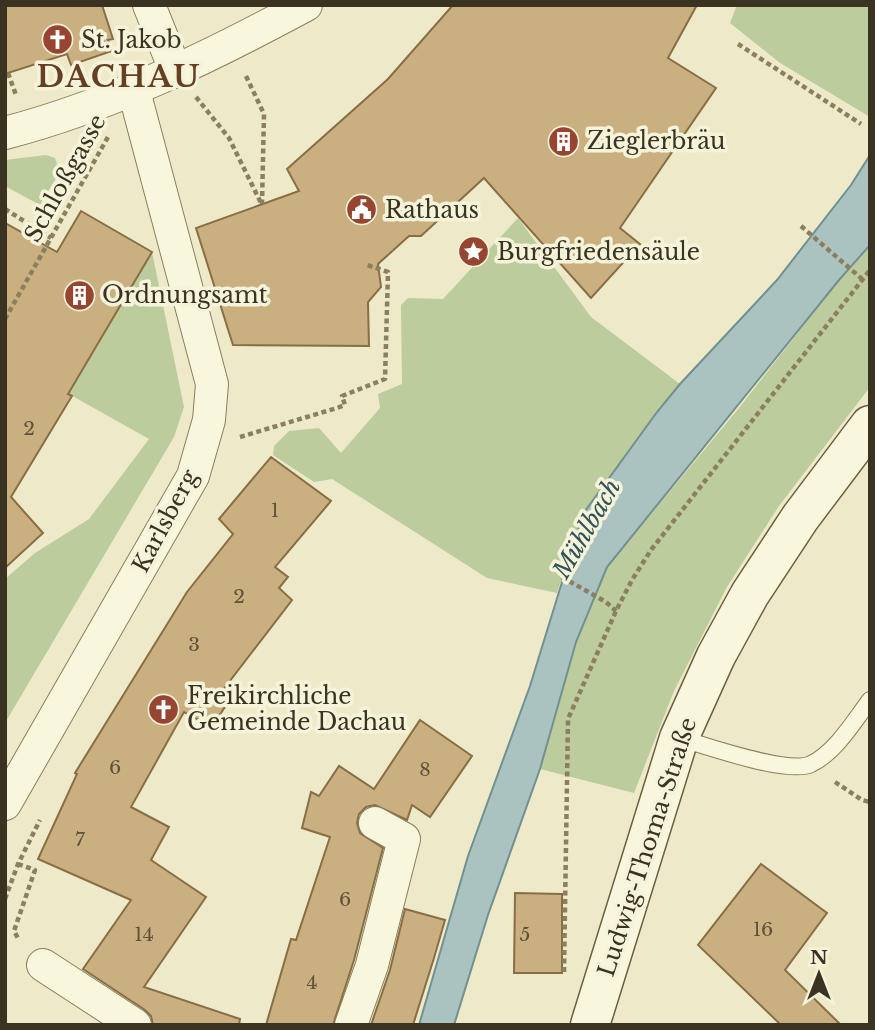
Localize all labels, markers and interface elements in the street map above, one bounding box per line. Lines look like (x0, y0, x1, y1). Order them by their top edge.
church icon: St. Jakob (41, 23, 75, 57)
place label: St. Jakob (81, 26, 182, 54)
district label: DACHAU (37, 58, 201, 95)
street label: Schloßgasse (18, 109, 112, 247)
building icon: Zieglerbräu (547, 124, 581, 158)
place label: Zieglerbräu (587, 127, 725, 155)
public building icon: Rathaus (345, 193, 379, 227)
place label: Rathaus (385, 196, 479, 224)
place icon: Burgfriedensäule (457, 235, 491, 269)
place label: Burgfriedensäule (497, 238, 700, 266)
building icon: Ordnungsamt (62, 278, 96, 312)
place label: Ordnungsamt (102, 281, 268, 309)
house number: 2 (23, 417, 35, 440)
street label: Karlsberg (126, 465, 204, 577)
water label: Mühlbach (546, 474, 627, 584)
house number: 1 (271, 499, 279, 522)
house number: 2 (233, 585, 245, 608)
house number: 3 (188, 633, 200, 656)
place label: Freikirchliche Gemeinde Dachau (187, 682, 406, 736)
church icon: Freikirchliche Gemeinde Dachau (147, 692, 181, 726)
street label: Ludwig-Thoma-Straße (592, 714, 702, 980)
house number: 6 (109, 756, 121, 779)
house number: 8 (419, 758, 431, 781)
house number: 7 (75, 828, 85, 851)
house number: 6 (339, 888, 351, 911)
house number: 16 (753, 918, 773, 941)
house number: 14 (134, 923, 154, 946)
house number: 5 (520, 923, 530, 946)
north arrow (784, 939, 854, 1009)
text: N (810, 946, 828, 969)
house number: 4 (306, 971, 318, 994)

